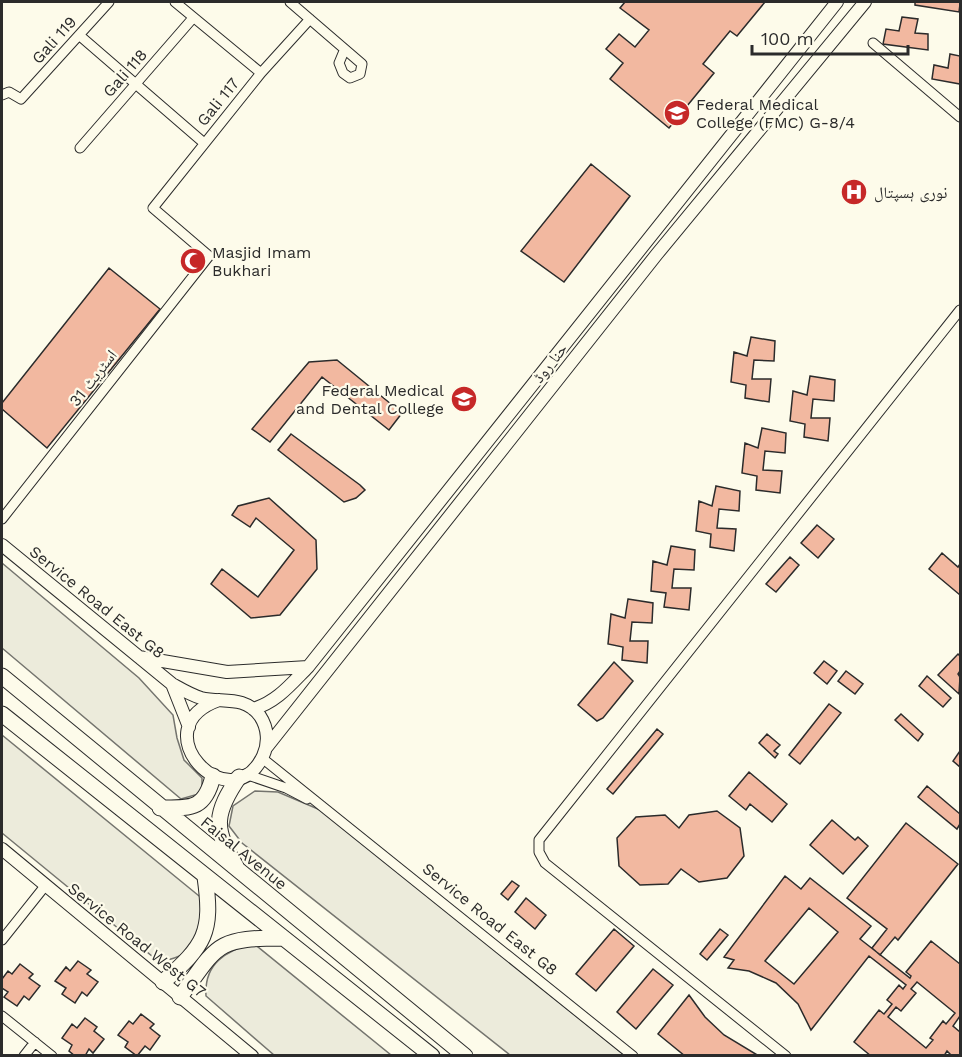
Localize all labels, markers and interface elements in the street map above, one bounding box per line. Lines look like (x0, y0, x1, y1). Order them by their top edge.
street label: Gali 119 (28, 12, 80, 68)
scale bar (752, 18, 908, 56)
text: 100 m (761, 28, 814, 49)
street label: Gali 118 (99, 45, 151, 101)
street label: Gali 117 (193, 74, 243, 130)
place label: Federal Medical College (FMC) G-8/4 (696, 95, 855, 132)
school or university icon: Federal Medical College (FMC) G-8/4 (662, 98, 692, 128)
hospital icon: نوری ہسپتال (839, 177, 869, 207)
place label: نوری ہسپتال (874, 183, 948, 203)
place label: Masjid Imam Bukhari (212, 243, 311, 280)
mosque icon: Masjid Imam Bukhari (178, 246, 208, 276)
street label: حنا روڈ (529, 340, 571, 386)
street label: اسٹریٹ 31 (65, 346, 121, 410)
place label: Federal Medical and Dental College (296, 381, 444, 418)
school or university icon: Federal Medical and Dental College (449, 384, 479, 414)
street label: Service Road East G8 (26, 542, 168, 662)
street label: Faisal Avenue (197, 812, 291, 894)
street label: Service Road East G8 (419, 859, 561, 979)
street label: Service Road West G7 (64, 879, 210, 1001)

